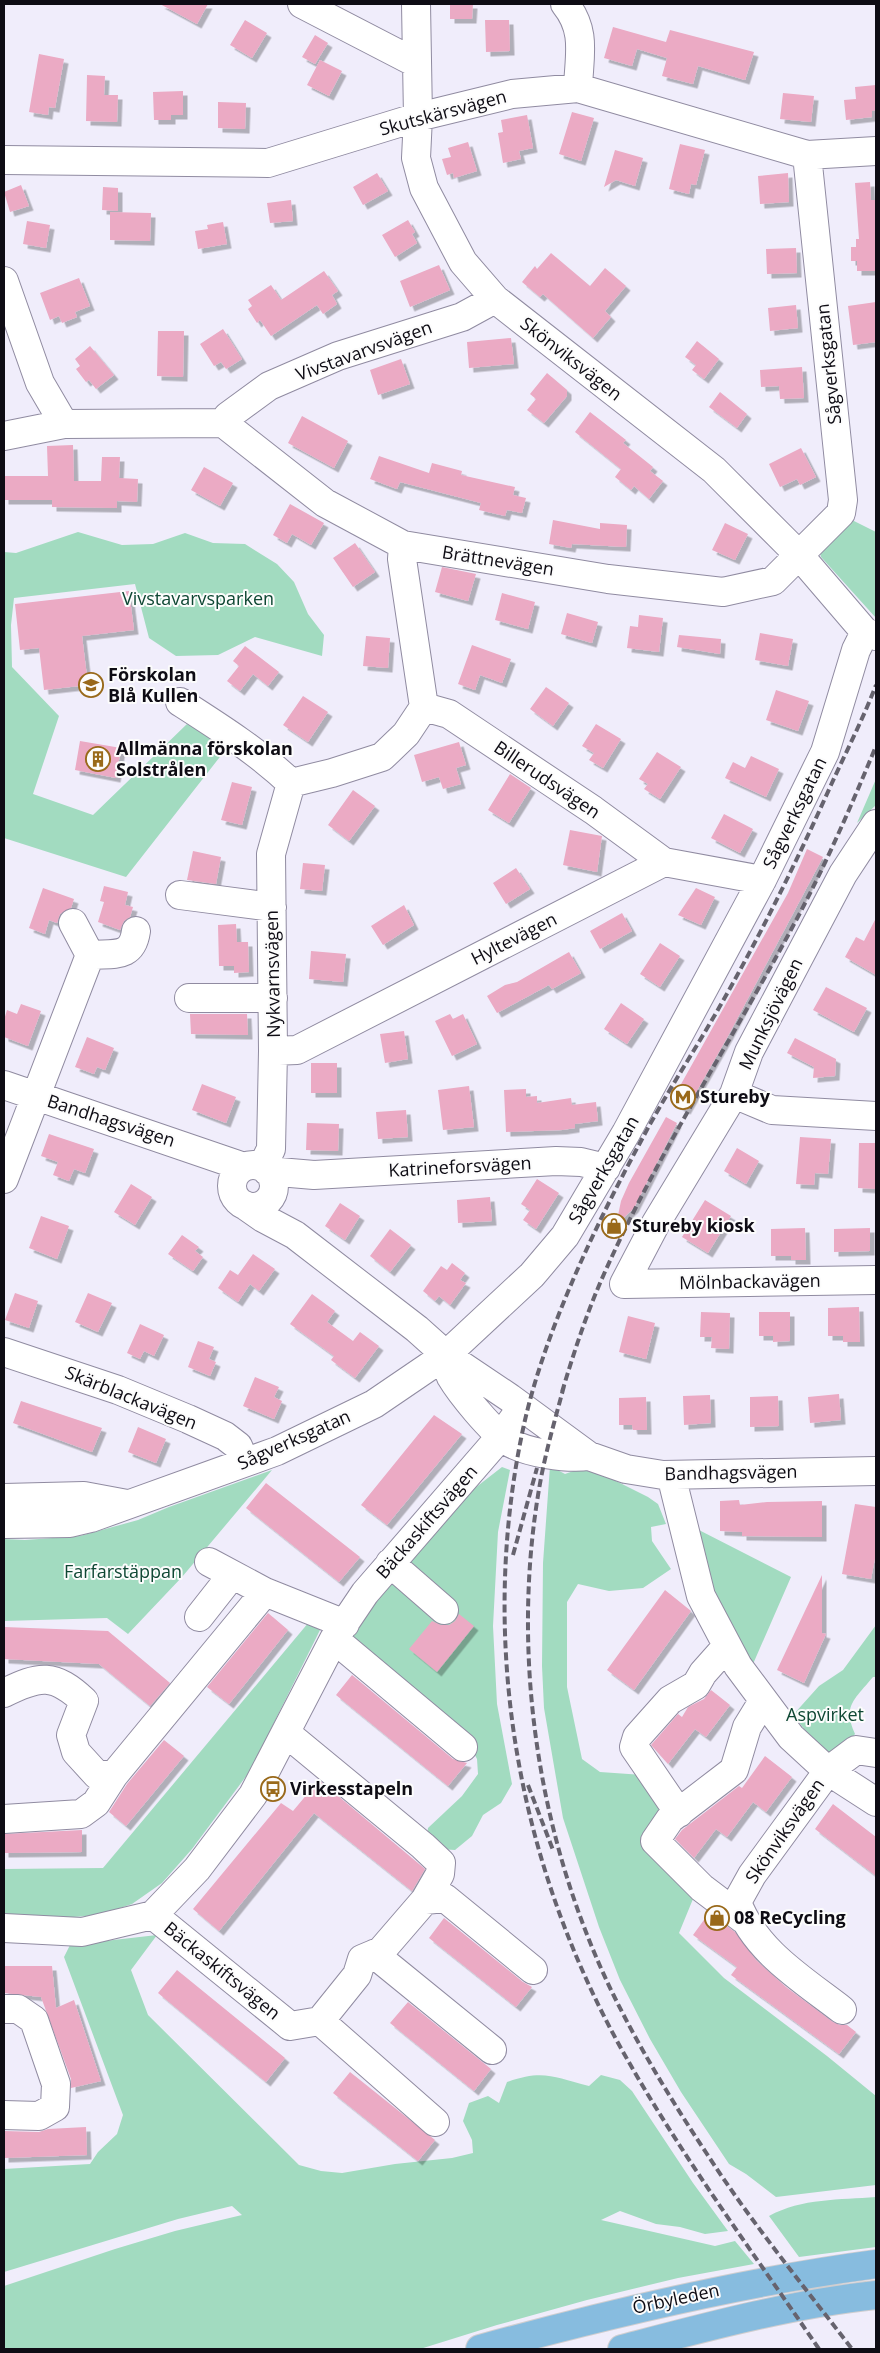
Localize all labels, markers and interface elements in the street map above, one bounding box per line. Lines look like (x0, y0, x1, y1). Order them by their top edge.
street label: Skutskärsvägen (377, 84, 509, 141)
street label: Sågverksgatan (810, 302, 846, 426)
street label: Skönviksvägen (516, 311, 627, 405)
street label: Vivstavarvsvägen (292, 314, 435, 386)
street label: Brättnevägen (441, 539, 556, 581)
park label: Vivstavarvsparken (122, 586, 274, 610)
place label: Förskolan Blå Kullen (108, 662, 198, 707)
school or university icon: Förskolan Blå Kullen (78, 672, 104, 698)
street label: Billerudsvägen (490, 735, 605, 824)
place label: Allmänna förskolan Solstrålen (116, 736, 293, 781)
building icon: Allmänna förskolan Solstrålen (85, 746, 111, 772)
street label: Sågverksgatan (757, 753, 831, 872)
street label: Hyltevägen (467, 906, 561, 970)
street label: Nykvarnsvägen (259, 910, 285, 1038)
street label: Munksjövägen (733, 954, 808, 1073)
metro station icon: Stureby (670, 1084, 696, 1110)
place label: Stureby (700, 1084, 771, 1108)
street label: Bandhagsvägen (44, 1088, 178, 1152)
street label: Sågverksgatan (562, 1111, 644, 1228)
street label: Katrineforsvägen (388, 1150, 532, 1182)
shop icon: Stureby kiosk (601, 1213, 627, 1239)
place label: Stureby kiosk (632, 1213, 755, 1237)
street label: Mölnbackavägen (679, 1268, 821, 1294)
street label: Skärblackavägen (62, 1360, 201, 1434)
street label: Sågverksgatan (233, 1403, 354, 1475)
street label: Bäckaskiftsvägen (370, 1459, 482, 1583)
street label: Bandhagsvägen (664, 1459, 798, 1485)
park label: Farfarstäppan (64, 1559, 182, 1583)
park label: Aspvirket (786, 1702, 864, 1726)
street label: Skönviksvägen (739, 1773, 829, 1888)
bus stop icon: Virkesstapeln (260, 1776, 286, 1802)
place label: Virkesstapeln (290, 1776, 413, 1800)
shop icon: 08 ReCycling (704, 1905, 730, 1931)
place label: 08 ReCycling (734, 1905, 846, 1929)
street label: Bäckaskiftsvägen (159, 1916, 286, 2025)
street label: Örbyleden (630, 2277, 721, 2319)

